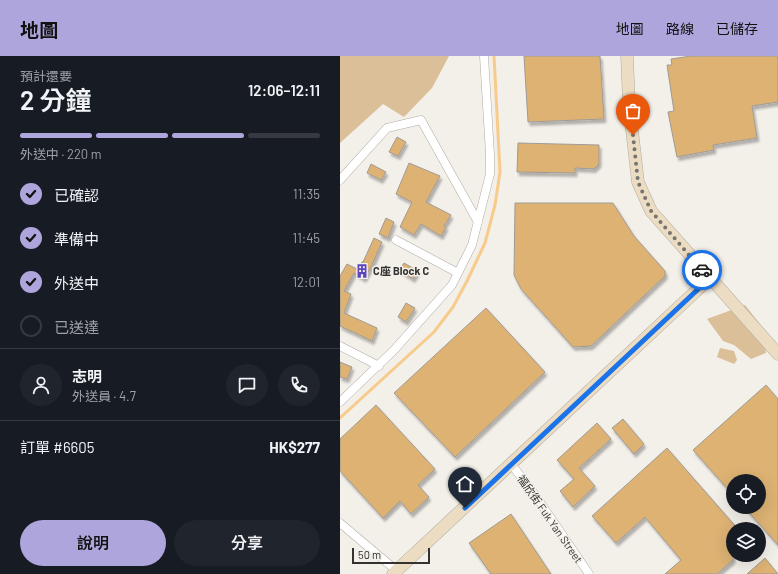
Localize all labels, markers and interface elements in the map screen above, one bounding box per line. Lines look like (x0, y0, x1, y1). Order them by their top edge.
text: 地圖 (20, 18, 58, 41)
text: 地圖 (616, 20, 644, 37)
text: 路線 (666, 20, 694, 37)
text: 已儲存 (716, 20, 758, 37)
text: 預計還要 (20, 68, 72, 84)
text: 12:06–12:11 (248, 81, 320, 99)
text: 2 分鐘 (20, 84, 92, 115)
pin (616, 94, 650, 135)
icon: bag (622, 100, 644, 122)
text: 外送中 · 220 m (20, 146, 102, 162)
icon: check (20, 183, 42, 205)
text: 已確認 (54, 186, 99, 204)
text: 11:35 (293, 186, 320, 202)
icon: check (20, 227, 42, 249)
text: 準備中 (54, 230, 99, 248)
text: 11:45 (293, 230, 320, 246)
courier (682, 250, 722, 290)
icon: car (691, 259, 713, 281)
building icon: C座 Block C (354, 263, 370, 279)
place label: C座 Block C (373, 264, 429, 277)
icon: check (20, 271, 42, 293)
text: 外送中 (54, 274, 99, 292)
text: 12:01 (293, 274, 320, 290)
text: 已送達 (54, 318, 99, 336)
button: person (20, 364, 62, 406)
button: chat (226, 364, 268, 406)
button: phone (278, 364, 320, 406)
text: 志明 (72, 367, 102, 385)
text: 外送員 · 4.7 (72, 388, 136, 404)
text: 訂單 #6605 (20, 438, 95, 456)
text: HK$277 (269, 438, 320, 456)
pin (448, 467, 482, 508)
street label: 福欣街 Fuk Yan Street (515, 472, 586, 565)
icon: home (454, 473, 476, 495)
map controls (726, 474, 766, 562)
button: locate (726, 474, 766, 514)
button: 說明 (20, 520, 166, 566)
button: 分享 (174, 520, 320, 566)
button: layers (726, 522, 766, 562)
scale bar (352, 546, 430, 565)
text: 50 m (358, 548, 381, 561)

